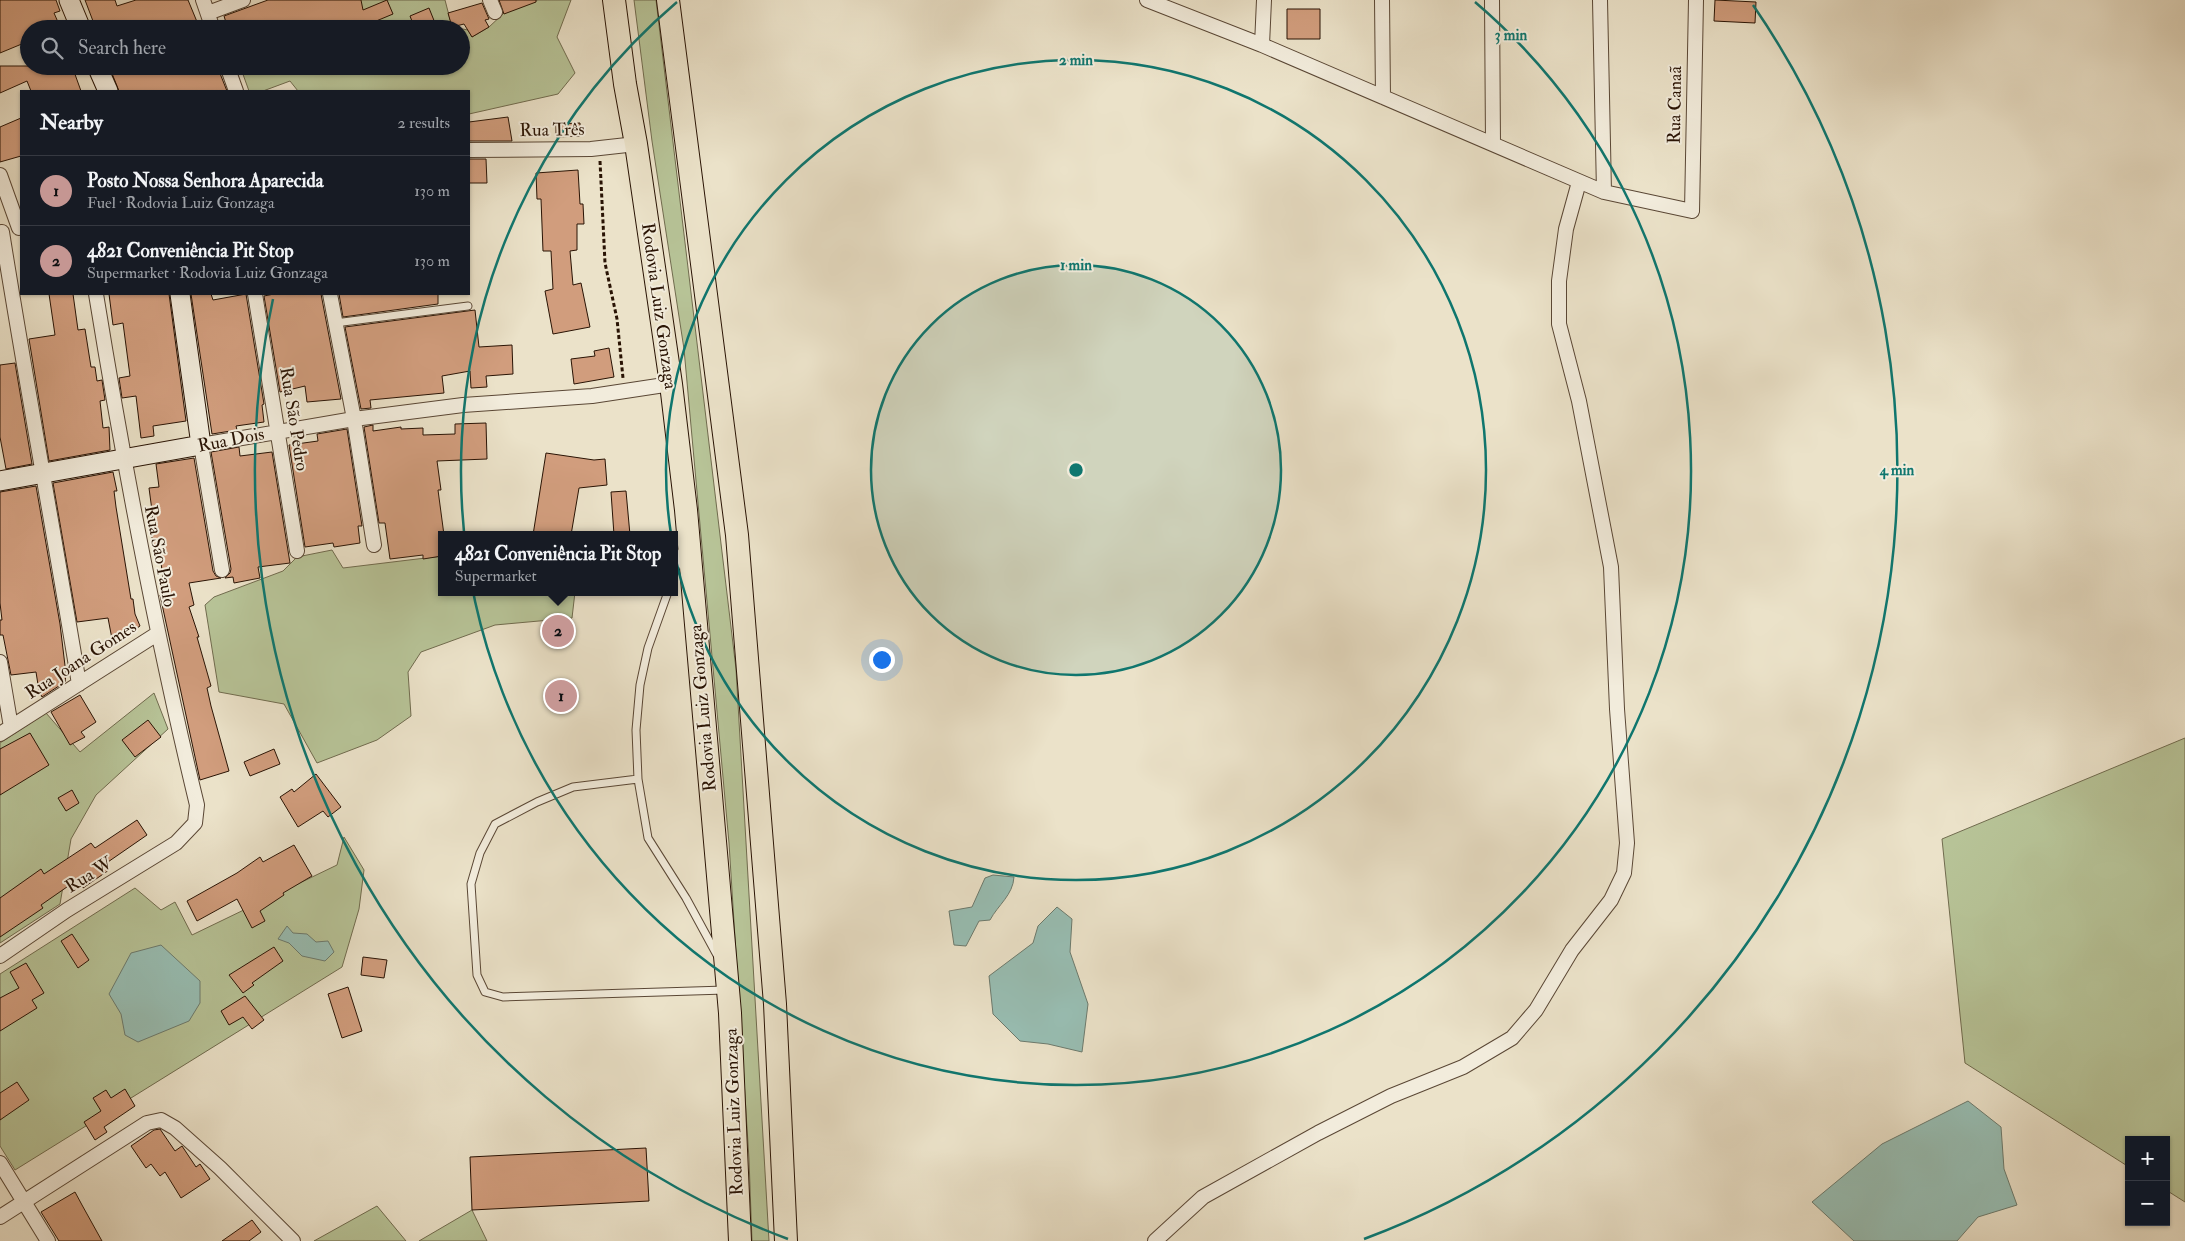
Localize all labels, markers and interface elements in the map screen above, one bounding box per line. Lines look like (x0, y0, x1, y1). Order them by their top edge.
search box (20, 20, 470, 75)
text: 3 min (1495, 26, 1527, 45)
icon: search (38, 34, 66, 62)
text: Search here (78, 36, 166, 60)
text: 2 min (1059, 51, 1093, 70)
street label: Rua Canaã (1663, 65, 1687, 144)
text: Nearby (40, 109, 103, 136)
text: 2 results (397, 113, 450, 133)
street label: Rua Três (519, 118, 585, 142)
text: Posto Nossa Senhora Aparecida (87, 169, 324, 193)
text: 1 (53, 181, 59, 201)
text: 130 m (414, 181, 450, 201)
text: Fuel · Rodovia Luiz Gonzaga (87, 193, 275, 213)
street label: Rodovia Luiz Gonzaga (636, 221, 682, 391)
text: 4821 Conveniência Pit Stop (87, 239, 294, 263)
text: 2 (52, 251, 60, 271)
text: 130 m (414, 251, 450, 271)
text: 1 min (1060, 256, 1092, 275)
text: Supermarket · Rodovia Luiz Gonzaga (87, 263, 328, 283)
street label: Rua São Pedro (274, 365, 314, 473)
street label: Rua Dois (196, 422, 266, 458)
centre of rings (1067, 461, 1085, 479)
text: 4 min (1879, 461, 1915, 480)
street label: Rua São Paulo (139, 503, 181, 609)
popup (438, 531, 678, 596)
text: 4821 Conveniência Pit Stop (455, 542, 661, 566)
text: Supermarket (455, 566, 537, 586)
pin: 2 (542, 612, 574, 650)
street label: Rua Joana Gomes (21, 615, 141, 705)
street label: Rodovia Luiz Gonzaga (684, 623, 722, 792)
your location (869, 647, 895, 673)
pin: 1 (545, 677, 577, 715)
street label: Rua W (61, 851, 118, 898)
street label: Rodovia Luiz Gonzaga (720, 1027, 748, 1196)
map controls (2125, 1136, 2170, 1226)
button: + (2125, 1136, 2170, 1181)
button: − (2125, 1181, 2170, 1226)

